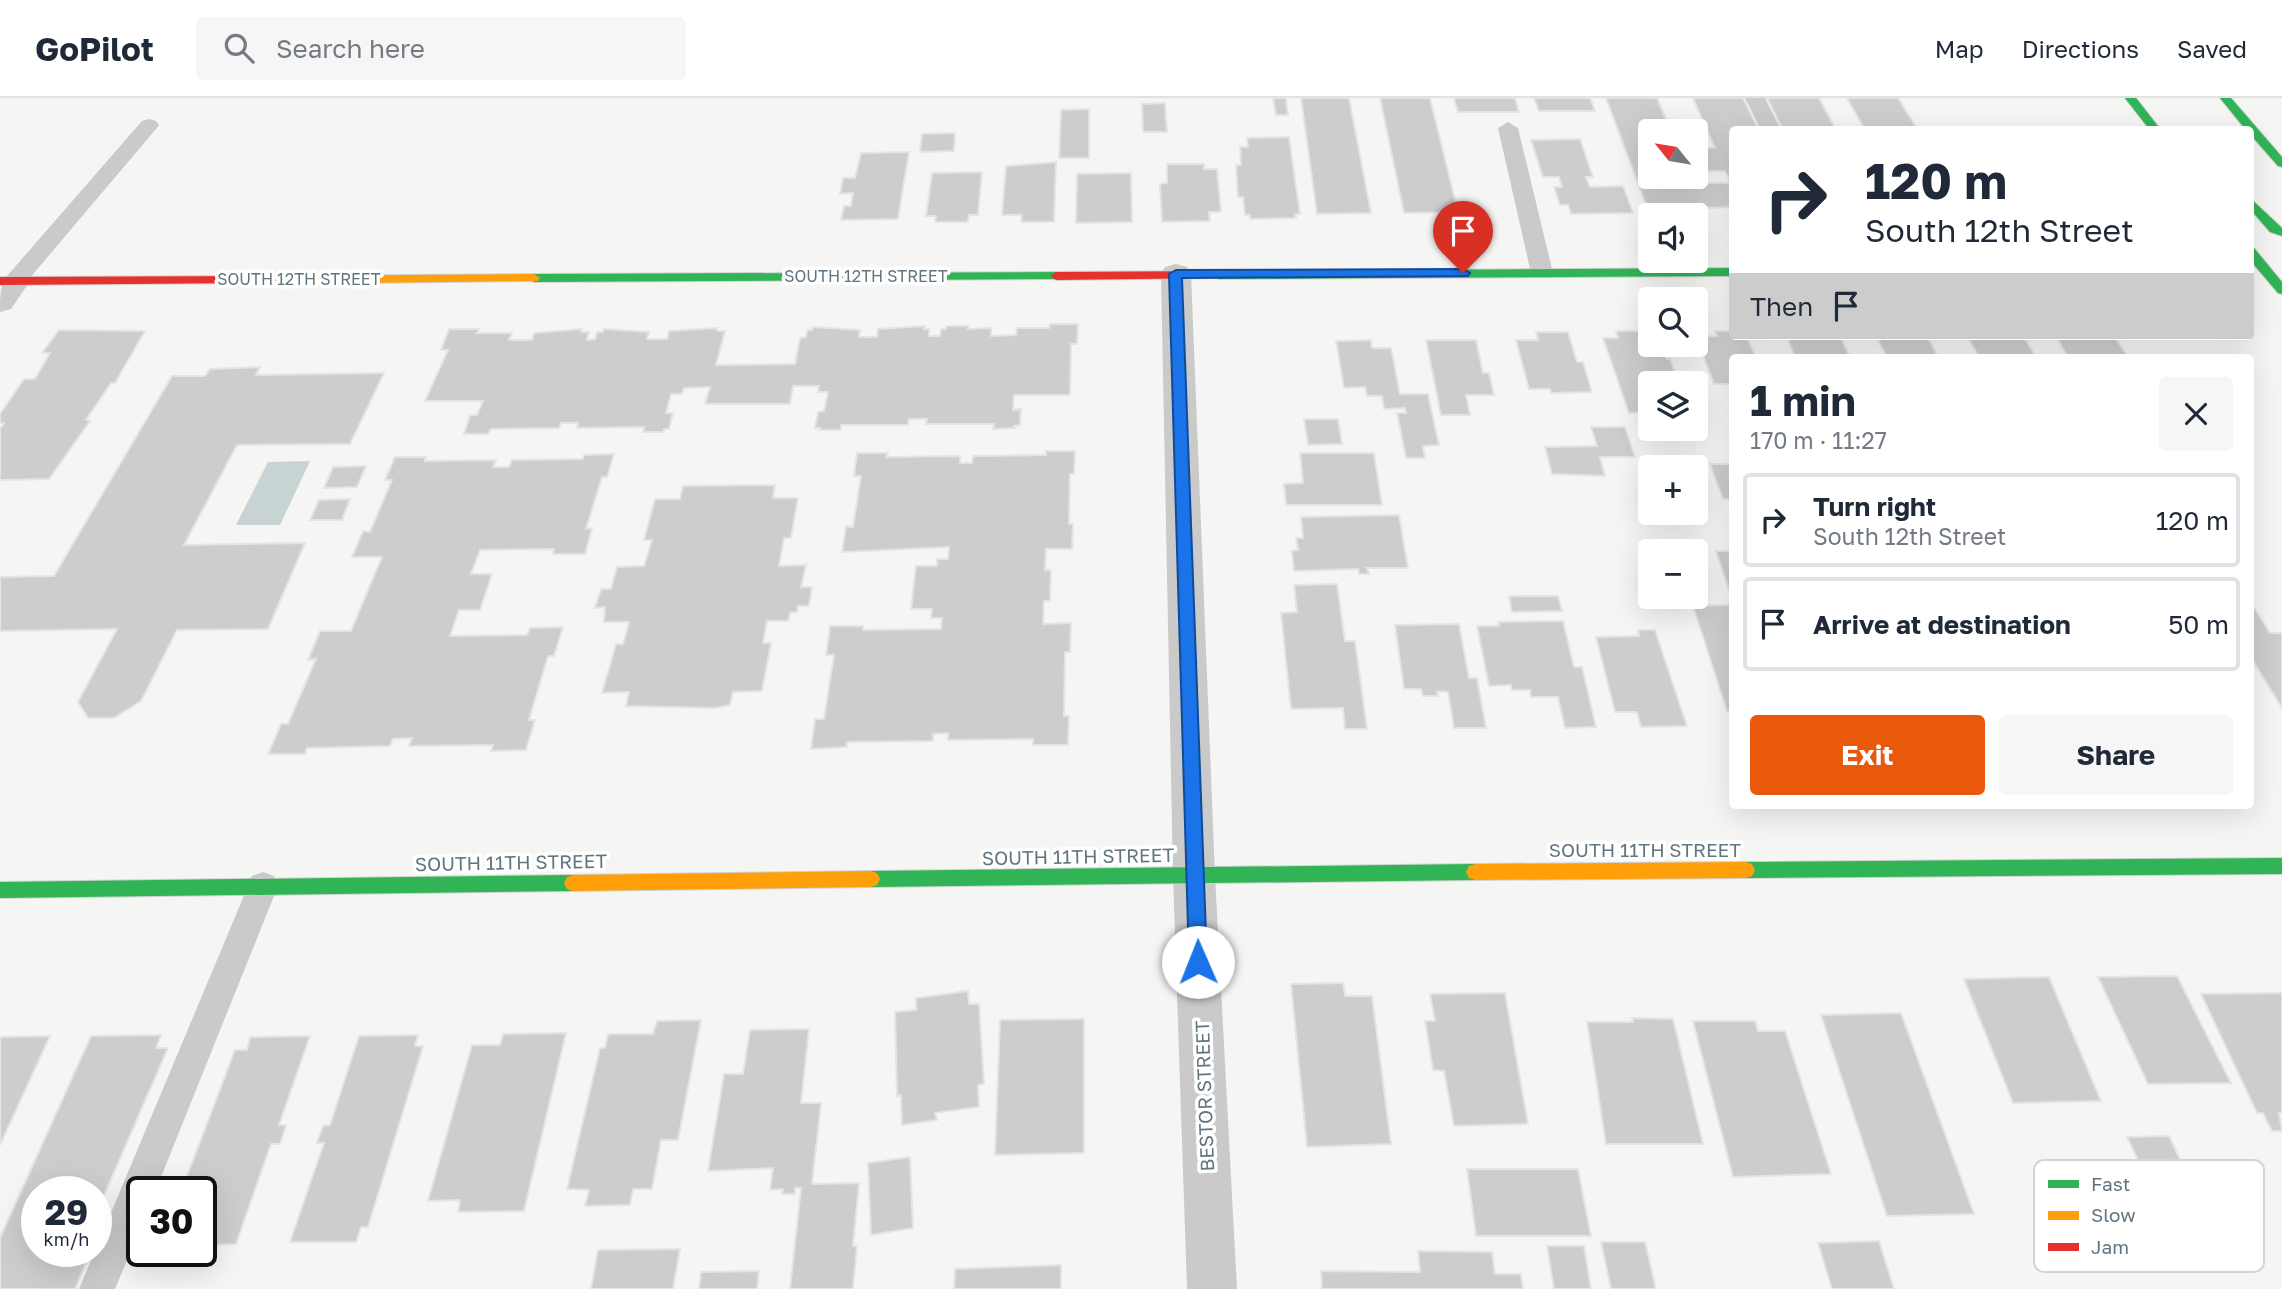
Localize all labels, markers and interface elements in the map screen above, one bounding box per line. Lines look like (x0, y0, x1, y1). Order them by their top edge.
search box (196, 17, 686, 80)
text: GoPilot (35, 29, 154, 68)
icon: search (220, 29, 258, 67)
text: Search here (276, 33, 425, 64)
text: Map (1935, 34, 1984, 63)
text: Directions (2022, 34, 2139, 63)
text: Saved (2177, 34, 2247, 63)
north arrow (1638, 119, 1708, 189)
map controls (1638, 119, 1708, 609)
text: 120 m (1865, 151, 2007, 210)
icon: right (1750, 154, 1841, 245)
pin (1433, 201, 1493, 273)
button: sound (1638, 203, 1708, 273)
text: South 12th Street (1865, 211, 2134, 249)
icon: arrive (1444, 212, 1482, 250)
street label: SOUTH 12TH STREET (784, 266, 948, 286)
street label: SOUTH 12TH STREET (217, 269, 381, 289)
button: search (1638, 287, 1708, 357)
icon: arrive (1827, 287, 1865, 325)
text: Then (1750, 291, 1813, 322)
button: layers (1638, 371, 1708, 441)
text: 1 min (1750, 375, 1856, 425)
button: close (2159, 377, 2233, 451)
text: 170 m · 11:27 (1750, 426, 1887, 454)
button: + (1638, 455, 1708, 525)
text: Turn right (1813, 491, 1936, 522)
icon: right (1754, 501, 1792, 539)
text: 120 m (2156, 505, 2229, 536)
text: South 12th Street (1813, 522, 2006, 550)
button: − (1638, 539, 1708, 609)
icon: arrive (1754, 605, 1792, 643)
text: Arrive at destination (1813, 609, 2071, 640)
text: 50 m (2168, 609, 2229, 640)
button: Exit (1750, 715, 1985, 795)
button: Share (1999, 715, 2233, 795)
street label: SOUTH 11TH STREET (1549, 838, 1741, 861)
street label: SOUTH 11TH STREET (982, 843, 1175, 869)
street label: SOUTH 11TH STREET (415, 849, 608, 875)
position arrow (1161, 925, 1235, 999)
street label: BESTOR STREET (1190, 1020, 1218, 1172)
legend (2034, 1160, 2264, 1272)
text: Fast (2091, 1172, 2130, 1195)
speed limit sign: 30 (126, 1176, 217, 1267)
text: 29 (45, 1191, 88, 1233)
text: Slow (2091, 1203, 2136, 1226)
text: km/h (44, 1228, 89, 1250)
text: Jam (2091, 1235, 2129, 1258)

